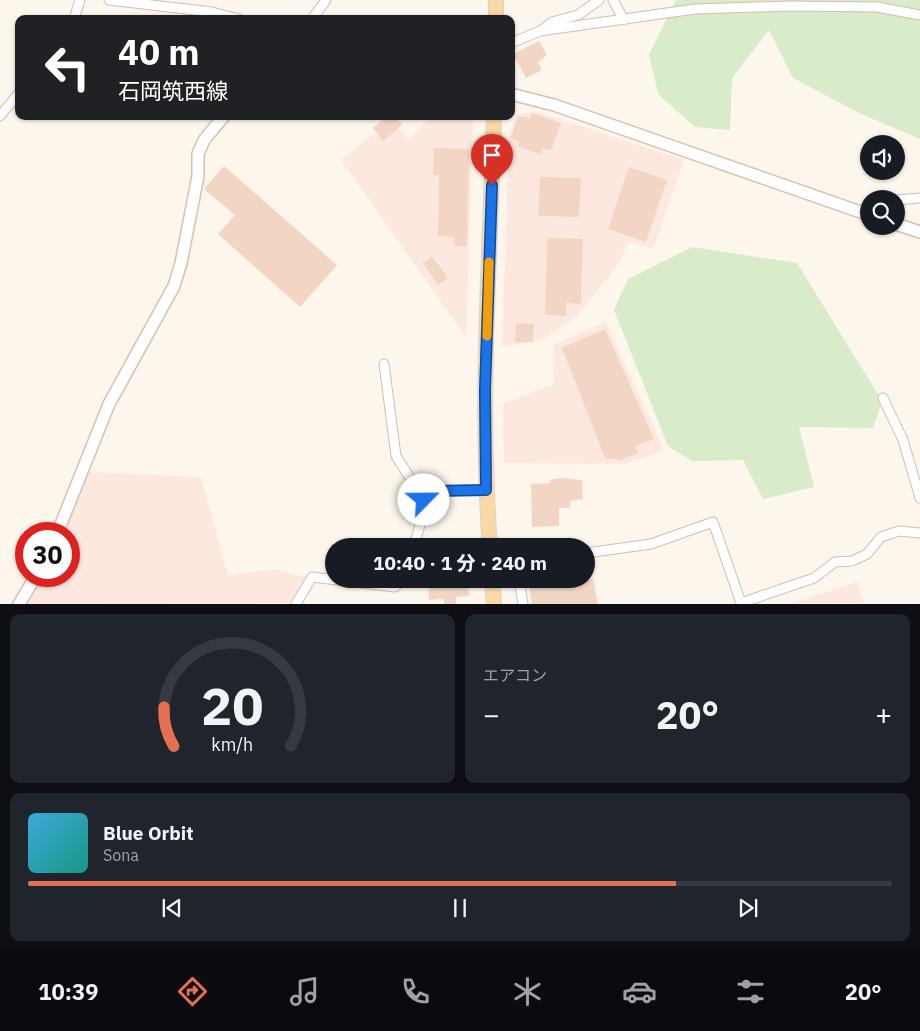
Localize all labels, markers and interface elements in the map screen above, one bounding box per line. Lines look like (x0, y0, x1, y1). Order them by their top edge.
text: 40 m (118, 29, 200, 75)
icon: left (35, 35, 100, 100)
text: 石岡筑西線 (118, 76, 228, 105)
pin (471, 134, 513, 185)
map controls (860, 135, 905, 235)
button: sound (860, 135, 905, 180)
icon: arrive (478, 141, 506, 169)
button: search (860, 190, 905, 235)
position arrow (397, 473, 449, 525)
speed limit sign: 30 (15, 522, 80, 587)
text: 10:40 · 1 分 · 240 m (373, 551, 547, 575)
text: エアコン (483, 665, 547, 685)
text: 20 (201, 672, 264, 739)
text: 20° (656, 690, 719, 739)
text: − (483, 696, 500, 733)
text: + (875, 696, 892, 733)
text: km/h (212, 733, 254, 756)
text: Blue Orbit (103, 821, 193, 845)
text: Sona (103, 845, 139, 865)
icon: previous (158, 894, 186, 922)
icon: pause (446, 894, 474, 922)
icon: next (734, 894, 762, 922)
icon: directions (175, 974, 210, 1009)
icon: music (287, 974, 322, 1009)
icon: phone (398, 974, 433, 1009)
icon: climate (510, 974, 545, 1009)
icon: car (622, 974, 657, 1009)
icon: filters (733, 974, 768, 1009)
text: 10:39 (38, 977, 98, 1006)
text: 20° (845, 977, 882, 1006)

